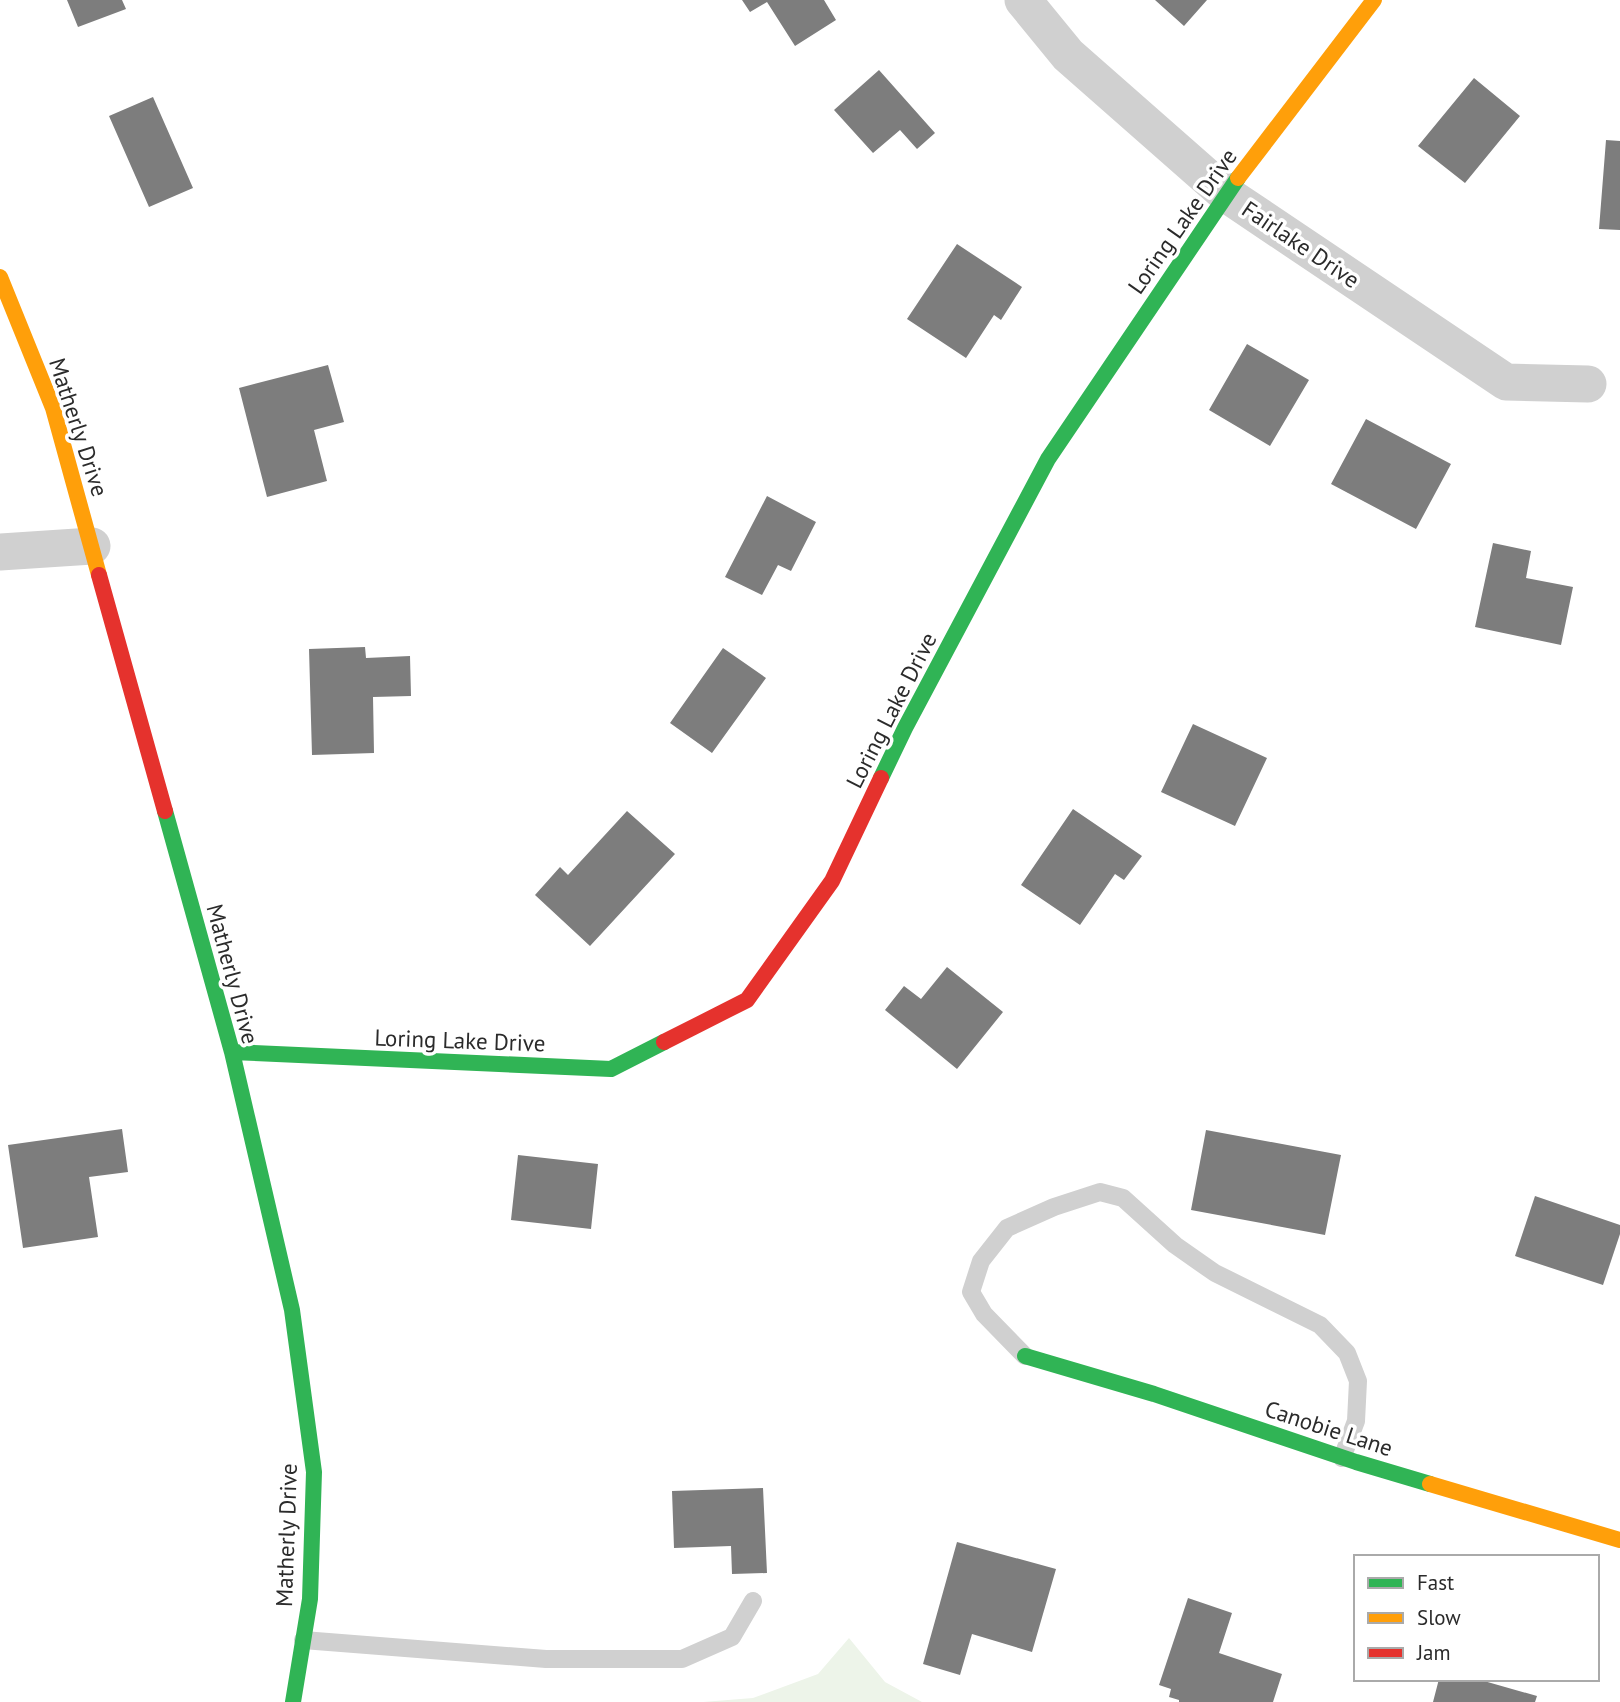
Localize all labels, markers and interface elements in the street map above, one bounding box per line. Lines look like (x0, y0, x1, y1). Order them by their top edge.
street label: Loring Lake Drive (1121, 143, 1243, 299)
street label: Fairlake Drive (1237, 194, 1365, 294)
street label: Matherly Drive (43, 354, 115, 500)
street label: Loring Lake Drive (839, 627, 943, 793)
street label: Matherly Drive (200, 901, 266, 1047)
street label: Loring Lake Drive (374, 1023, 546, 1057)
street label: Canobie Lane (1261, 1394, 1397, 1462)
street label: Matherly Drive (269, 1463, 303, 1607)
legend (1354, 1555, 1599, 1681)
text: Fast (1417, 1569, 1454, 1596)
text: Slow (1417, 1604, 1461, 1631)
text: Jam (1416, 1639, 1451, 1666)

